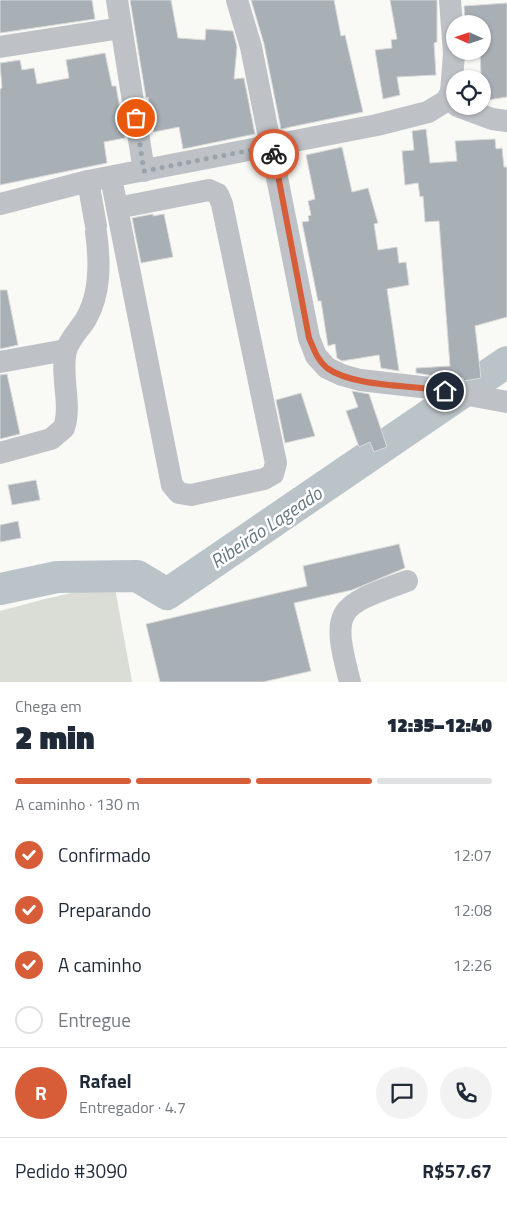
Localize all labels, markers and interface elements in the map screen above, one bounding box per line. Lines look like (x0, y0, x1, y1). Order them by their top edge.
north arrow (446, 15, 491, 60)
map controls (446, 15, 491, 115)
button: locate (446, 70, 491, 115)
pin (115, 97, 157, 139)
icon: bag (122, 104, 150, 132)
courier (249, 129, 299, 179)
icon: bike (260, 140, 288, 168)
pin (424, 370, 466, 412)
icon: home (431, 377, 459, 405)
water label: Ribeirão Lageado (204, 478, 328, 575)
text: Chega em (15, 694, 82, 718)
text: 12:35–12:40 (387, 710, 492, 739)
text: 2 min (15, 713, 95, 761)
text: A caminho · 130 m (15, 792, 140, 816)
text: Confirmado (58, 840, 151, 869)
icon: check (15, 841, 43, 869)
text: 12:07 (453, 843, 492, 867)
text: Preparando (58, 895, 151, 924)
icon: check (15, 896, 43, 924)
text: 12:08 (453, 898, 492, 922)
text: A caminho (58, 950, 142, 979)
icon: check (15, 951, 43, 979)
text: 12:26 (453, 953, 492, 977)
text: Entregue (58, 1005, 131, 1034)
text: Rafael (79, 1066, 132, 1095)
button: chat (376, 1067, 428, 1119)
button: phone (440, 1067, 492, 1119)
text: R (35, 1078, 47, 1107)
text: Entregador · 4.7 (79, 1095, 186, 1119)
text: Pedido #3090 (15, 1156, 127, 1185)
text: R$57.67 (422, 1156, 492, 1185)

